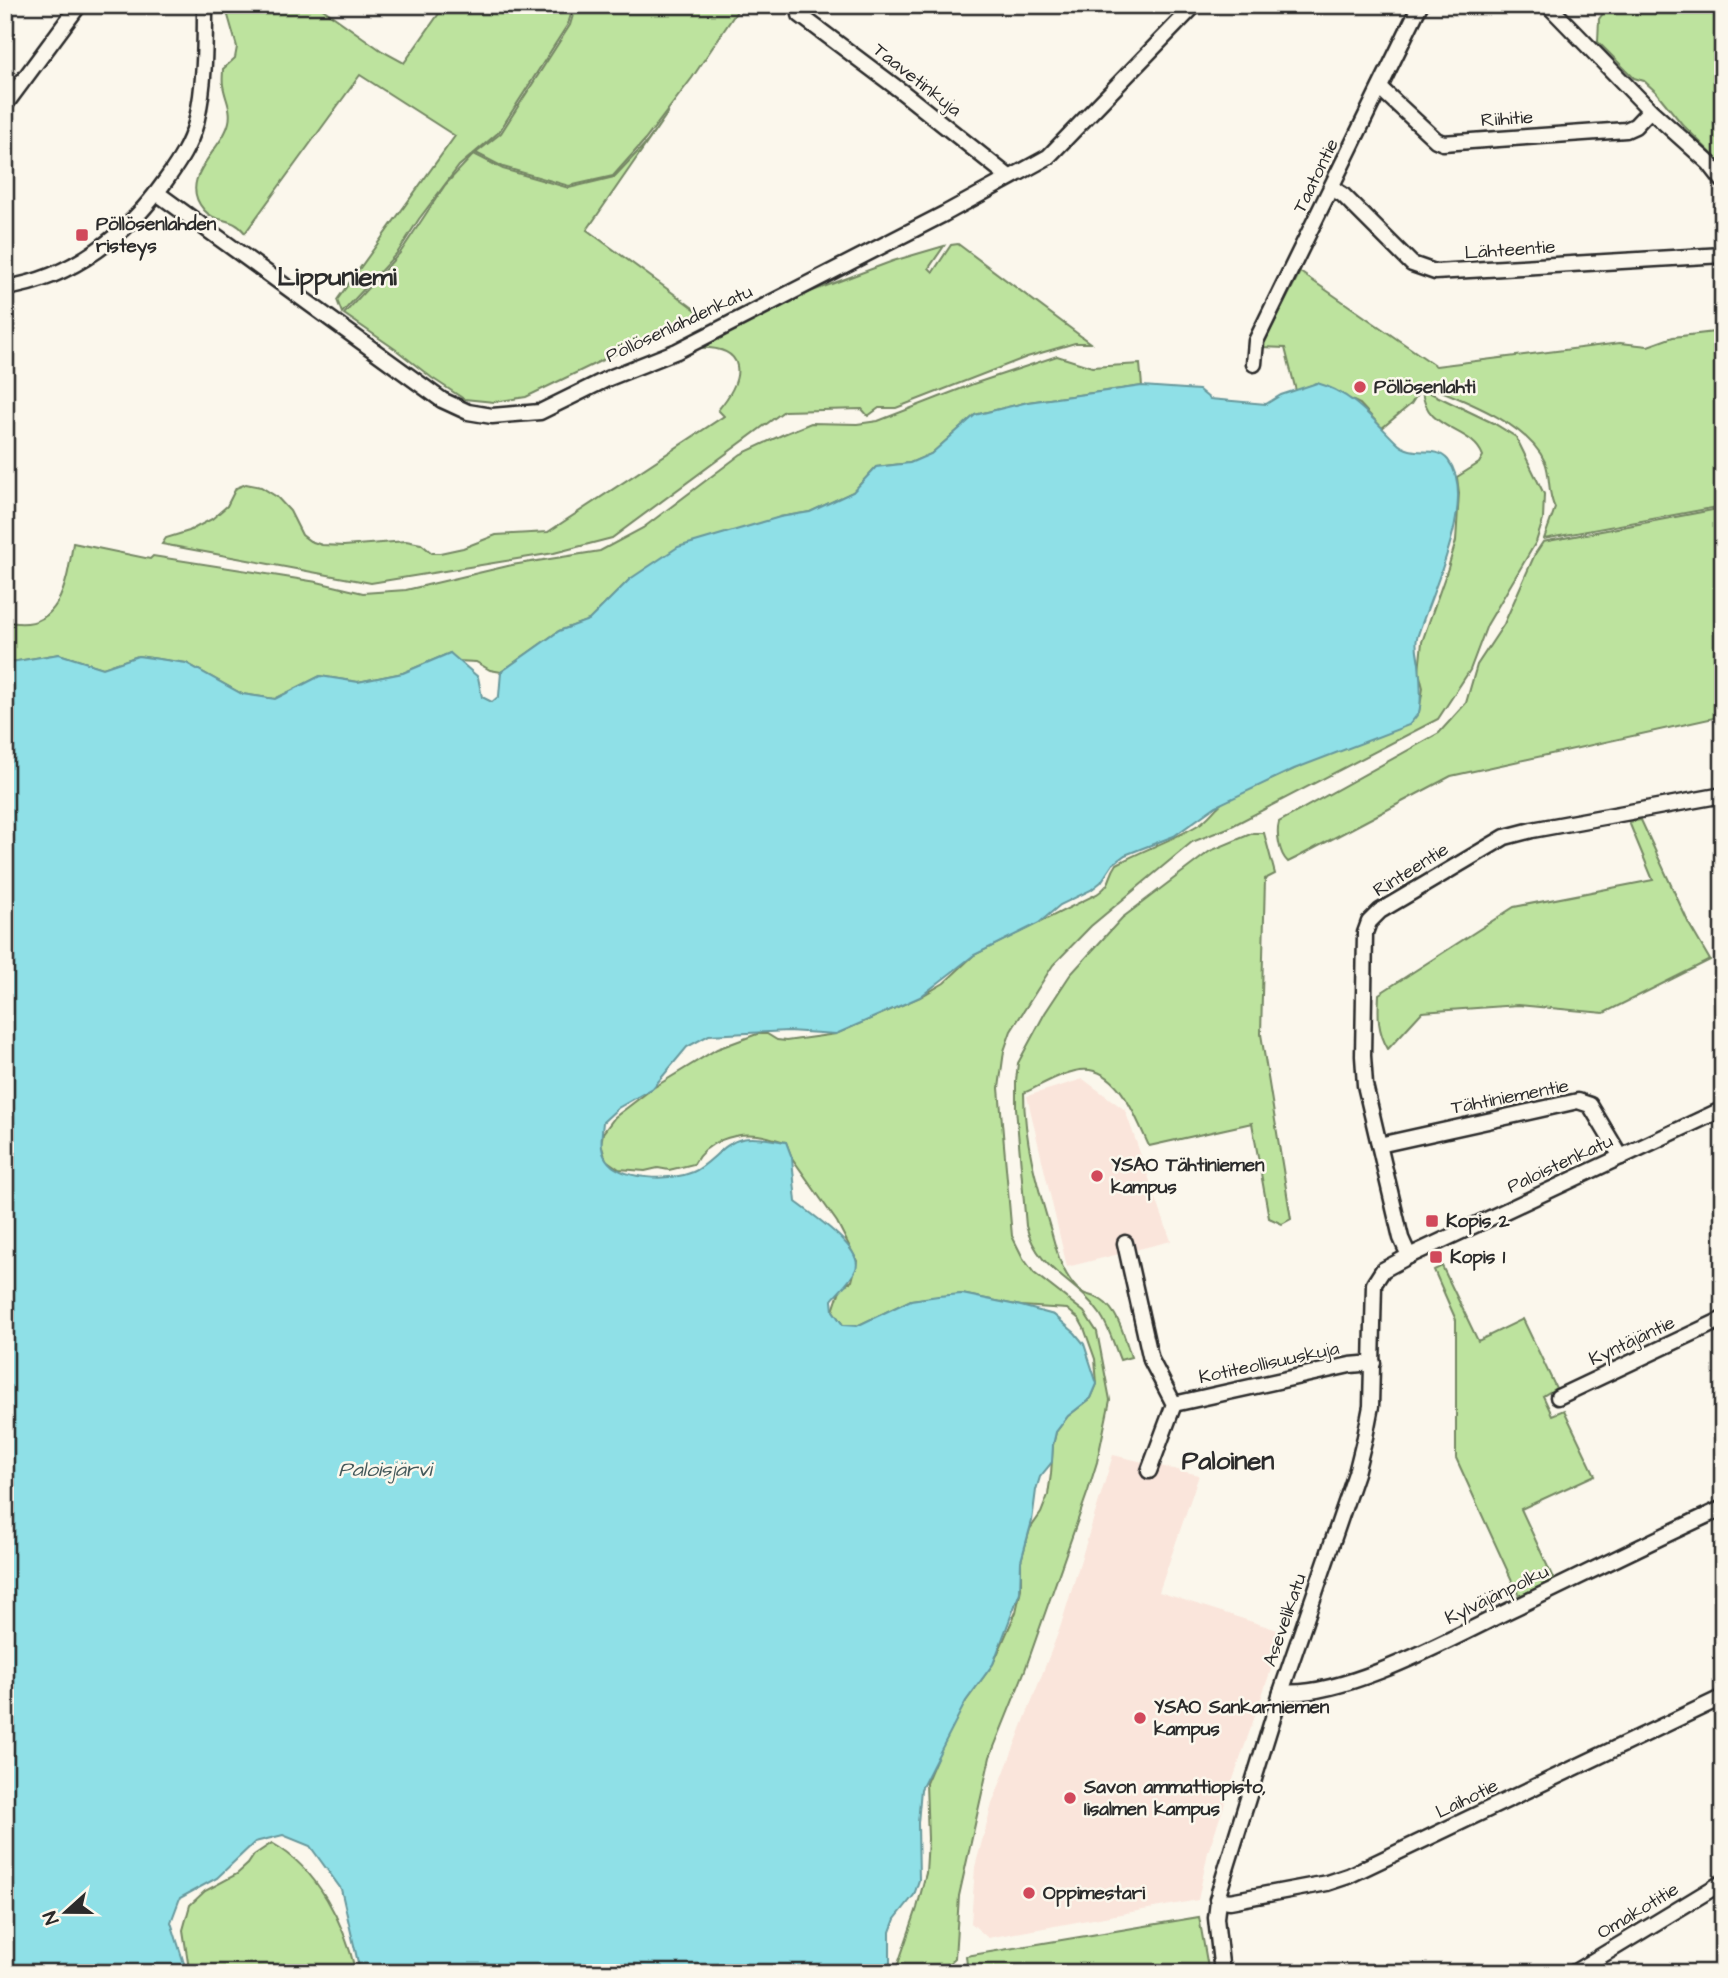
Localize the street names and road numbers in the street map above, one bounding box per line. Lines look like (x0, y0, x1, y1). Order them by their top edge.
street label: Taavetinkuja (867, 37, 967, 123)
street label: Riihitie (1480, 104, 1534, 134)
street label: Taatontie (1286, 134, 1346, 218)
street label: Lähteentie (1464, 233, 1556, 267)
street label: Pöllösenlahdenkatu (601, 278, 757, 370)
street label: Rinteentie (1368, 836, 1454, 904)
street label: Tähtiniementie (1449, 1072, 1571, 1122)
street label: Paloistenkatu (1503, 1128, 1618, 1200)
street label: Kyntäjäntie (1585, 1309, 1680, 1374)
street label: Kotiteollisuuskuja (1196, 1335, 1342, 1391)
street label: Kylväjänpolku (1440, 1558, 1554, 1633)
street label: Asevelikatu (1257, 1570, 1314, 1670)
street label: Laihotie (1431, 1772, 1503, 1826)
street label: Omakotitie (1592, 1876, 1684, 1946)

